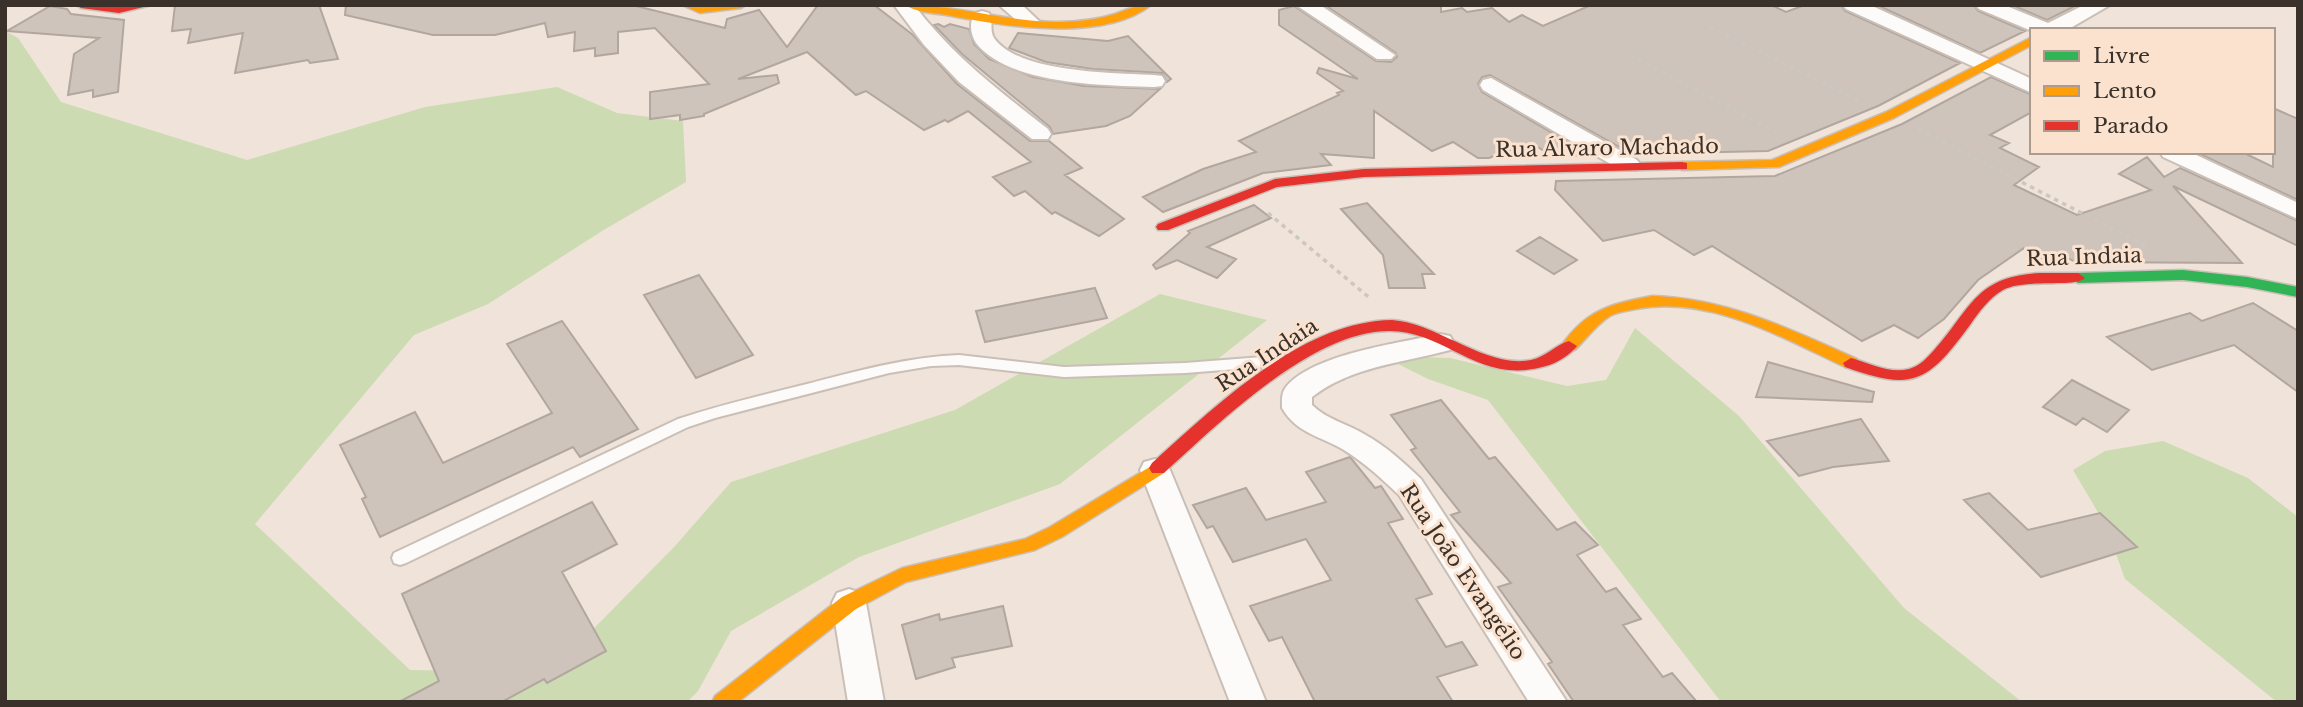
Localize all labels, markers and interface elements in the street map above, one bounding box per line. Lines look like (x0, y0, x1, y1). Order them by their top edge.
legend (2030, 28, 2275, 154)
text: Livre (2093, 43, 2150, 69)
text: Lento (2093, 78, 2156, 104)
text: Parado (2093, 113, 2168, 139)
street label: Rua Álvaro Machado (1495, 133, 1719, 163)
street label: Rua Indaia (2026, 242, 2143, 272)
street label: Rua Indaia (1211, 312, 1323, 397)
street label: Rua João Evangélio (1394, 479, 1532, 665)

